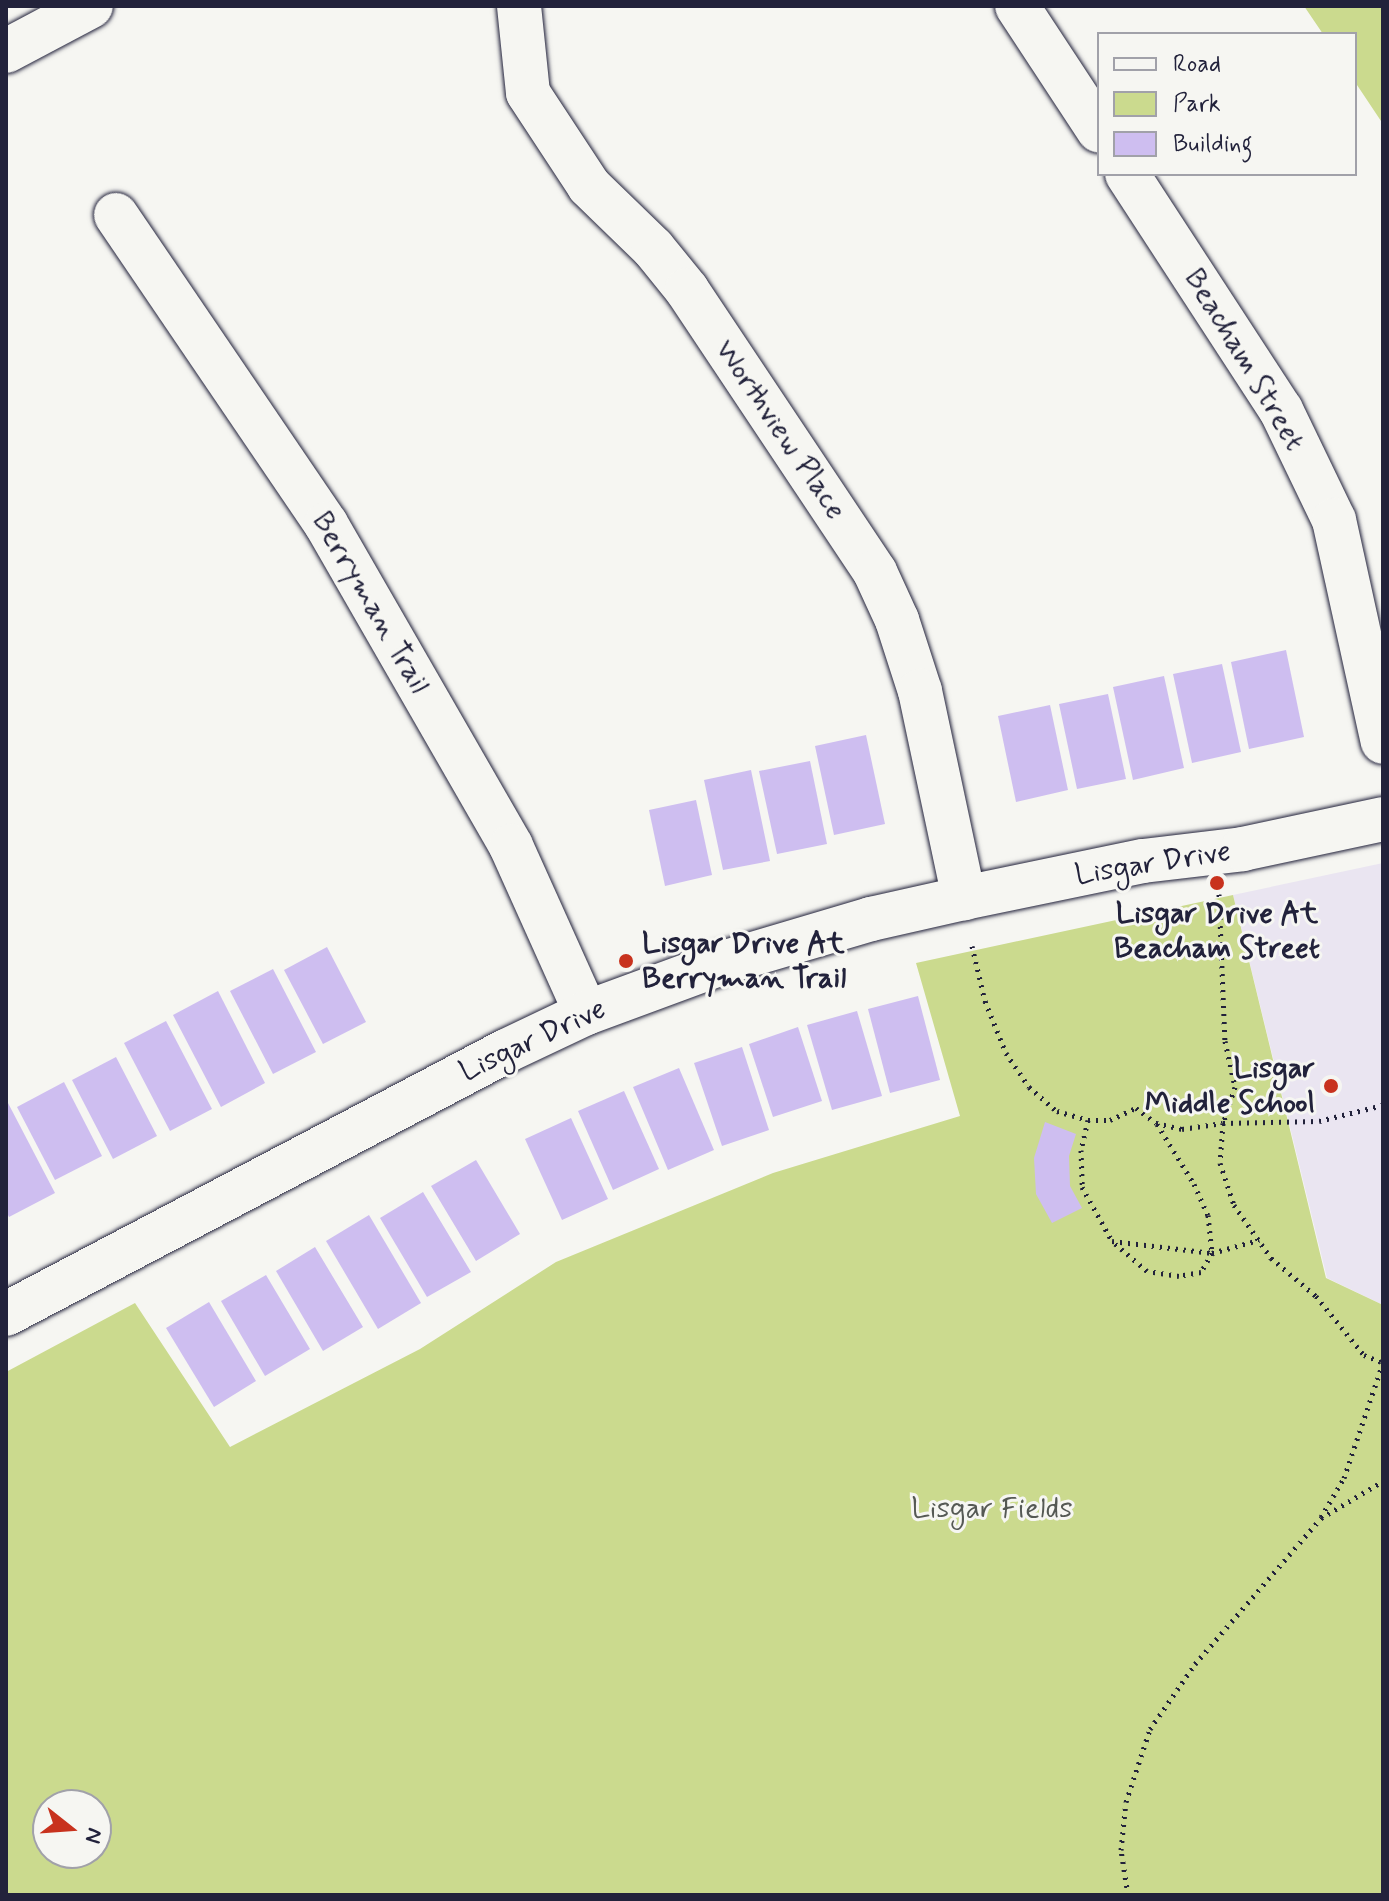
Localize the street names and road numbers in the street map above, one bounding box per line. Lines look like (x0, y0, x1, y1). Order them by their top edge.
street label: Beacham Street (1174, 260, 1314, 460)
street label: Worthview Place (708, 335, 852, 525)
street label: Berryman Trail (303, 506, 437, 700)
street label: Lisgar Drive (1073, 834, 1233, 894)
street label: Lisgar Drive (455, 992, 611, 1090)

